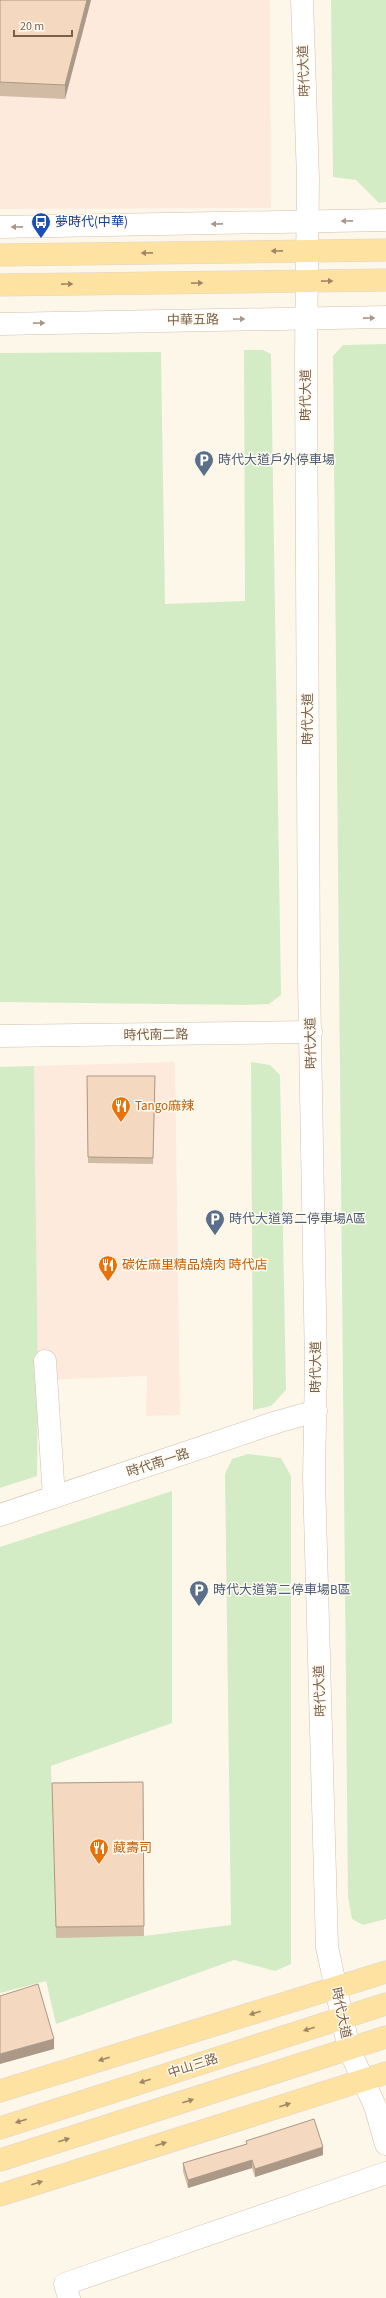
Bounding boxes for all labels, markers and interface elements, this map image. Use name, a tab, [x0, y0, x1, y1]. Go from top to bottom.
scale bar	[14, 12, 72, 38]
text: 20 m	[20, 18, 44, 35]
street label: 時代大道	[294, 45, 314, 97]
bus stop icon: 夢時代(中華)	[30, 211, 52, 239]
place label: 夢時代(中華)	[55, 213, 128, 231]
one-way arrow	[340, 218, 353, 224]
one-way arrow	[211, 220, 223, 227]
one-way arrow	[10, 224, 23, 230]
one-way arrow	[270, 248, 283, 254]
one-way arrow	[140, 250, 153, 256]
one-way arrow	[321, 278, 334, 284]
one-way arrow	[191, 279, 203, 286]
one-way arrow	[61, 281, 73, 288]
street label: 中華五路	[167, 311, 219, 329]
one-way arrow	[363, 314, 375, 321]
one-way arrow	[233, 316, 246, 322]
one-way arrow	[33, 320, 46, 326]
street label: 時代大道	[297, 369, 315, 421]
parking icon: 時代大道戶外停車場	[193, 449, 215, 477]
place label: 時代大道戶外停車場	[218, 451, 335, 469]
street label: 時代大道	[299, 693, 317, 745]
street label: 時代大道	[302, 1017, 320, 1069]
street label: 時代南二路	[123, 1025, 189, 1045]
restaurant icon: Tango麻辣	[110, 1095, 132, 1123]
place label: Tango麻辣	[135, 1097, 195, 1115]
parking icon: 時代大道第二停車場A區	[204, 1208, 226, 1236]
place label: 時代大道第二停車場A區	[229, 1210, 366, 1228]
restaurant icon: 碳佐麻里精品燒肉 時代店	[97, 1254, 119, 1282]
place label: 碳佐麻里精品燒肉 時代店	[122, 1256, 268, 1274]
street label: 時代大道	[307, 1341, 325, 1393]
street label: 時代南一路	[124, 1444, 192, 1482]
parking icon: 時代大道第二停車場B區	[188, 1579, 210, 1607]
place label: 時代大道第二停車場B區	[213, 1581, 351, 1599]
street label: 時代大道	[310, 1665, 330, 1717]
restaurant icon: 藏壽司	[88, 1837, 110, 1865]
place label: 藏壽司	[113, 1839, 152, 1857]
street label: 時代大道	[327, 1986, 355, 2040]
one-way arrow	[249, 2010, 261, 2016]
one-way arrow	[303, 2026, 315, 2032]
street label: 中山三路	[165, 2049, 221, 2083]
one-way arrow	[98, 2056, 110, 2062]
one-way arrow	[139, 2078, 151, 2084]
one-way arrow	[182, 2097, 194, 2103]
one-way arrow	[280, 2102, 292, 2108]
one-way arrow	[15, 2118, 27, 2124]
one-way arrow	[58, 2137, 70, 2143]
one-way arrow	[156, 2141, 168, 2147]
one-way arrow	[32, 2180, 44, 2186]

